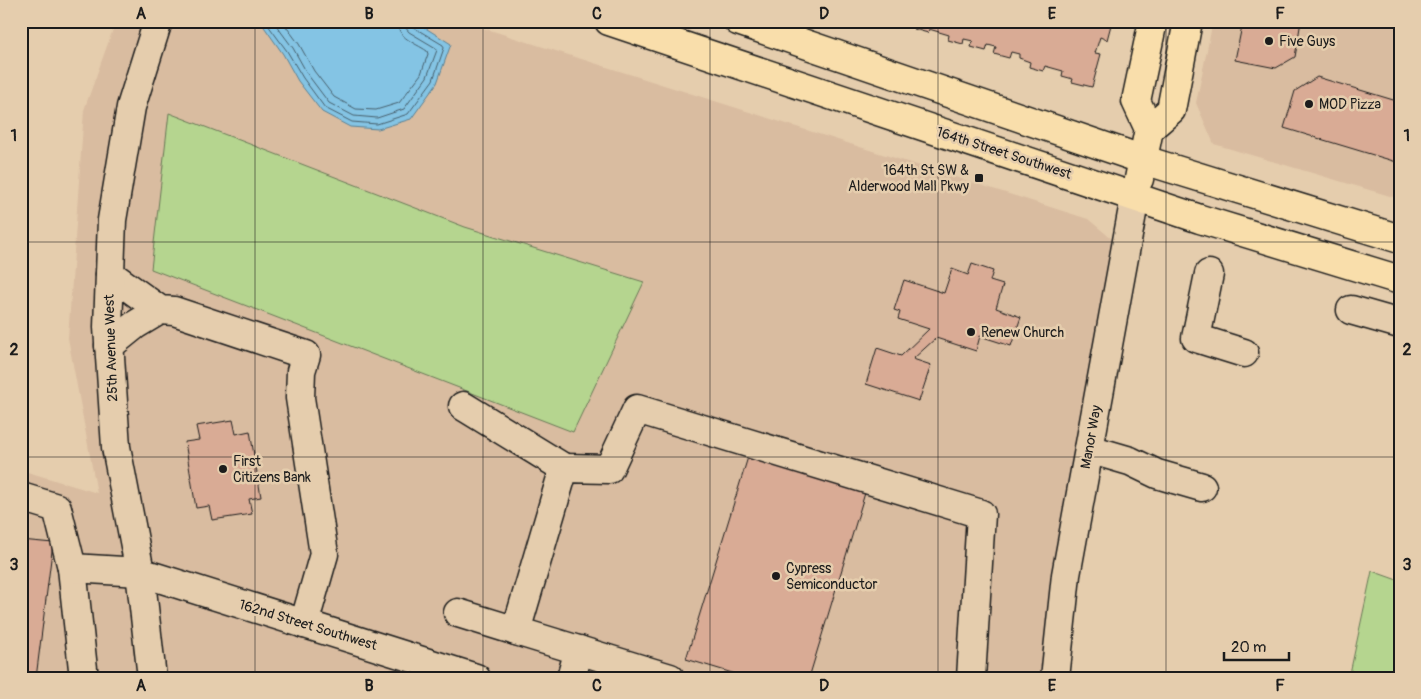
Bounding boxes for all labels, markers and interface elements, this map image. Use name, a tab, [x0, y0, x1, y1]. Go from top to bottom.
text: A	[136, 4, 147, 24]
text: B	[364, 4, 374, 24]
text: C	[592, 4, 602, 24]
text: D	[819, 4, 829, 24]
text: E	[1048, 4, 1057, 24]
text: F	[1275, 4, 1285, 24]
place label: Five Guys	[1279, 33, 1336, 50]
marker: Five Guys	[1263, 35, 1275, 47]
place label: MOD Pizza	[1319, 96, 1381, 113]
marker: MOD Pizza	[1303, 98, 1315, 110]
street label: 164th Street Southwest	[934, 123, 1074, 183]
text: 1	[11, 126, 17, 146]
text: 1	[1404, 126, 1410, 146]
place label: 164th St SW & Alderwood Mall Pkwy	[848, 162, 969, 195]
marker: 164th St SW & Alderwood Mall Pkwy	[973, 172, 985, 184]
street label: 25th Avenue West	[101, 294, 121, 402]
place label: Renew Church	[981, 324, 1064, 341]
marker: Renew Church	[965, 326, 977, 338]
text: 2	[10, 340, 19, 360]
text: 2	[1403, 340, 1412, 360]
street label: Manor Way	[1077, 404, 1105, 470]
place label: First Citizens Bank	[233, 453, 311, 486]
marker: First Citizens Bank	[217, 463, 229, 475]
text: 3	[10, 555, 19, 575]
text: 3	[1403, 555, 1412, 575]
place label: Cypress Semiconductor	[786, 560, 877, 593]
marker: Cypress Semiconductor	[770, 570, 782, 582]
street label: 162nd Street Southwest	[237, 596, 379, 654]
scale bar	[1224, 629, 1288, 661]
text: 20 m	[1231, 638, 1266, 657]
text: A	[136, 676, 147, 696]
text: B	[364, 676, 374, 696]
text: C	[592, 676, 602, 696]
text: D	[819, 676, 829, 696]
text: E	[1048, 676, 1057, 696]
text: F	[1275, 676, 1285, 696]

